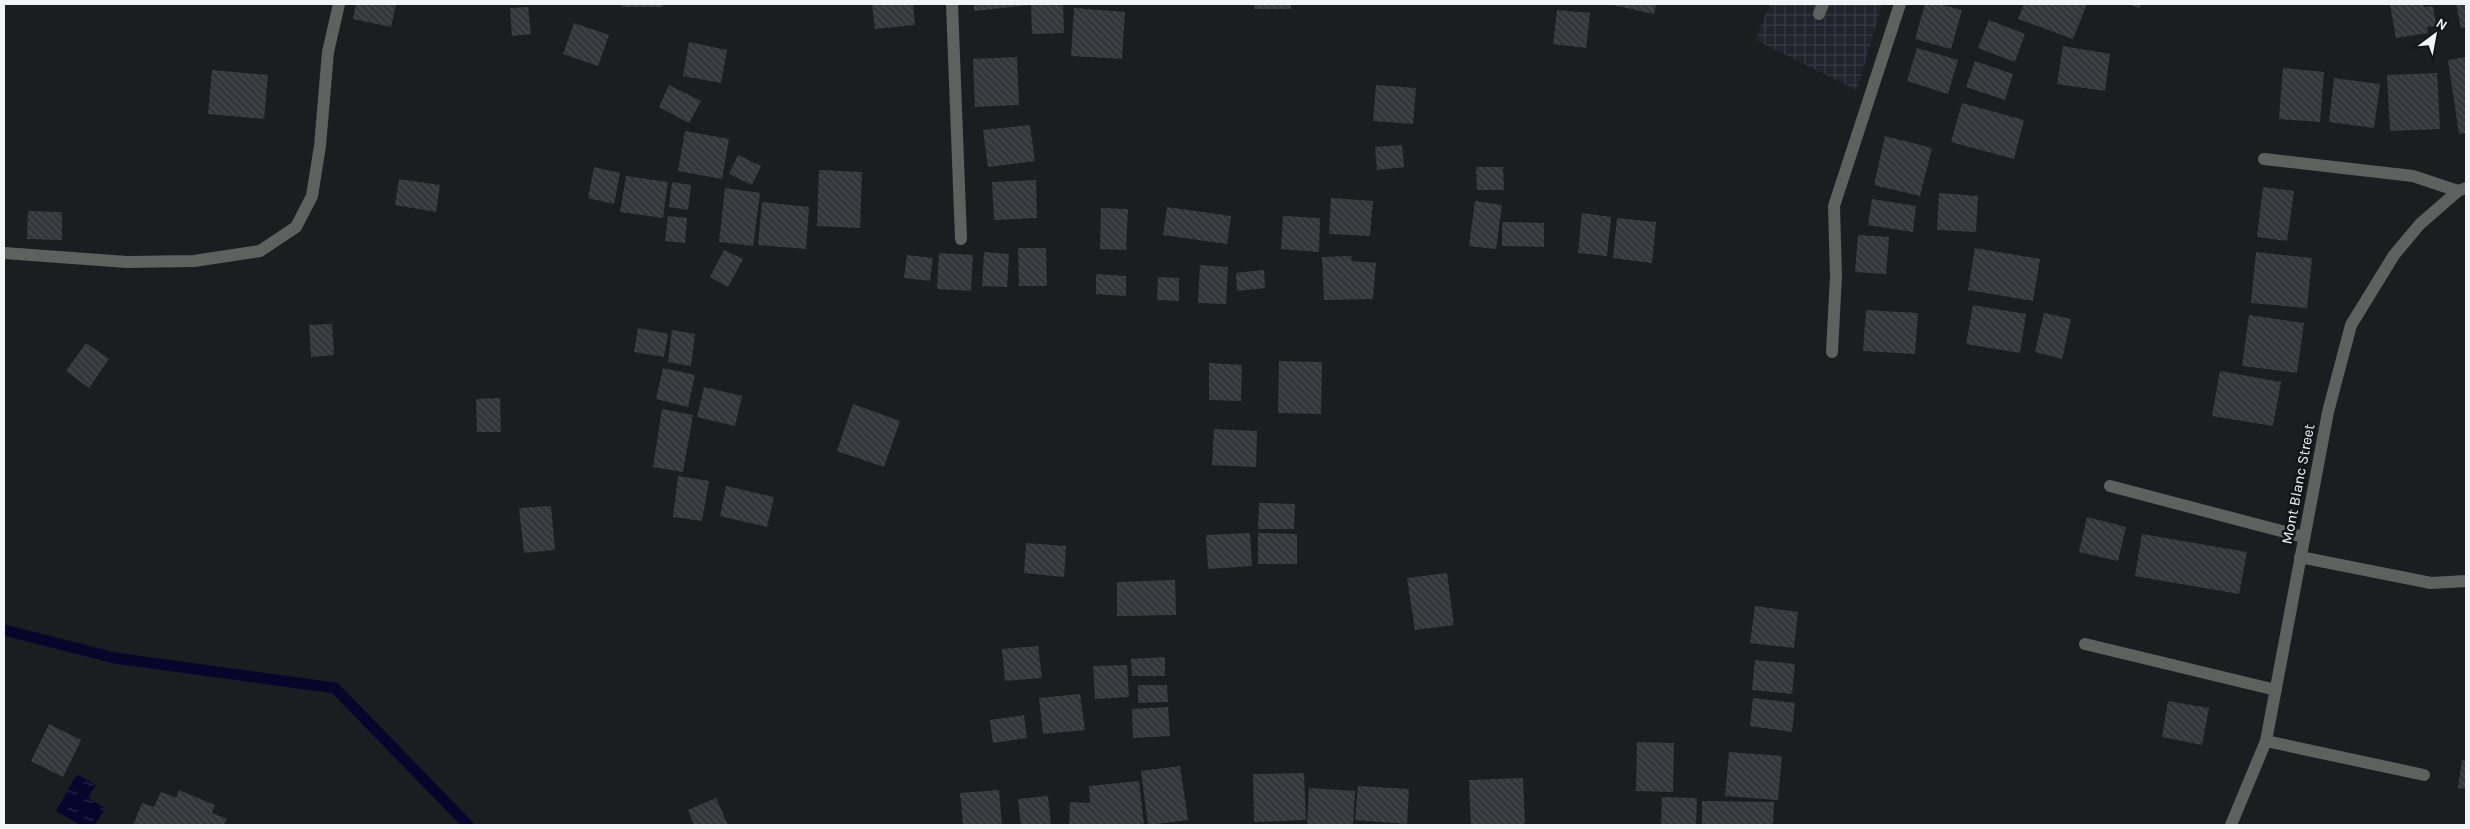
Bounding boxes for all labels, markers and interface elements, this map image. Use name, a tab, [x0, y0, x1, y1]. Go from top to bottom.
north arrow	[2410, 10, 2460, 60]
text: N	[2433, 15, 2450, 34]
street label: Mont Blanc Street	[2277, 422, 2319, 546]

